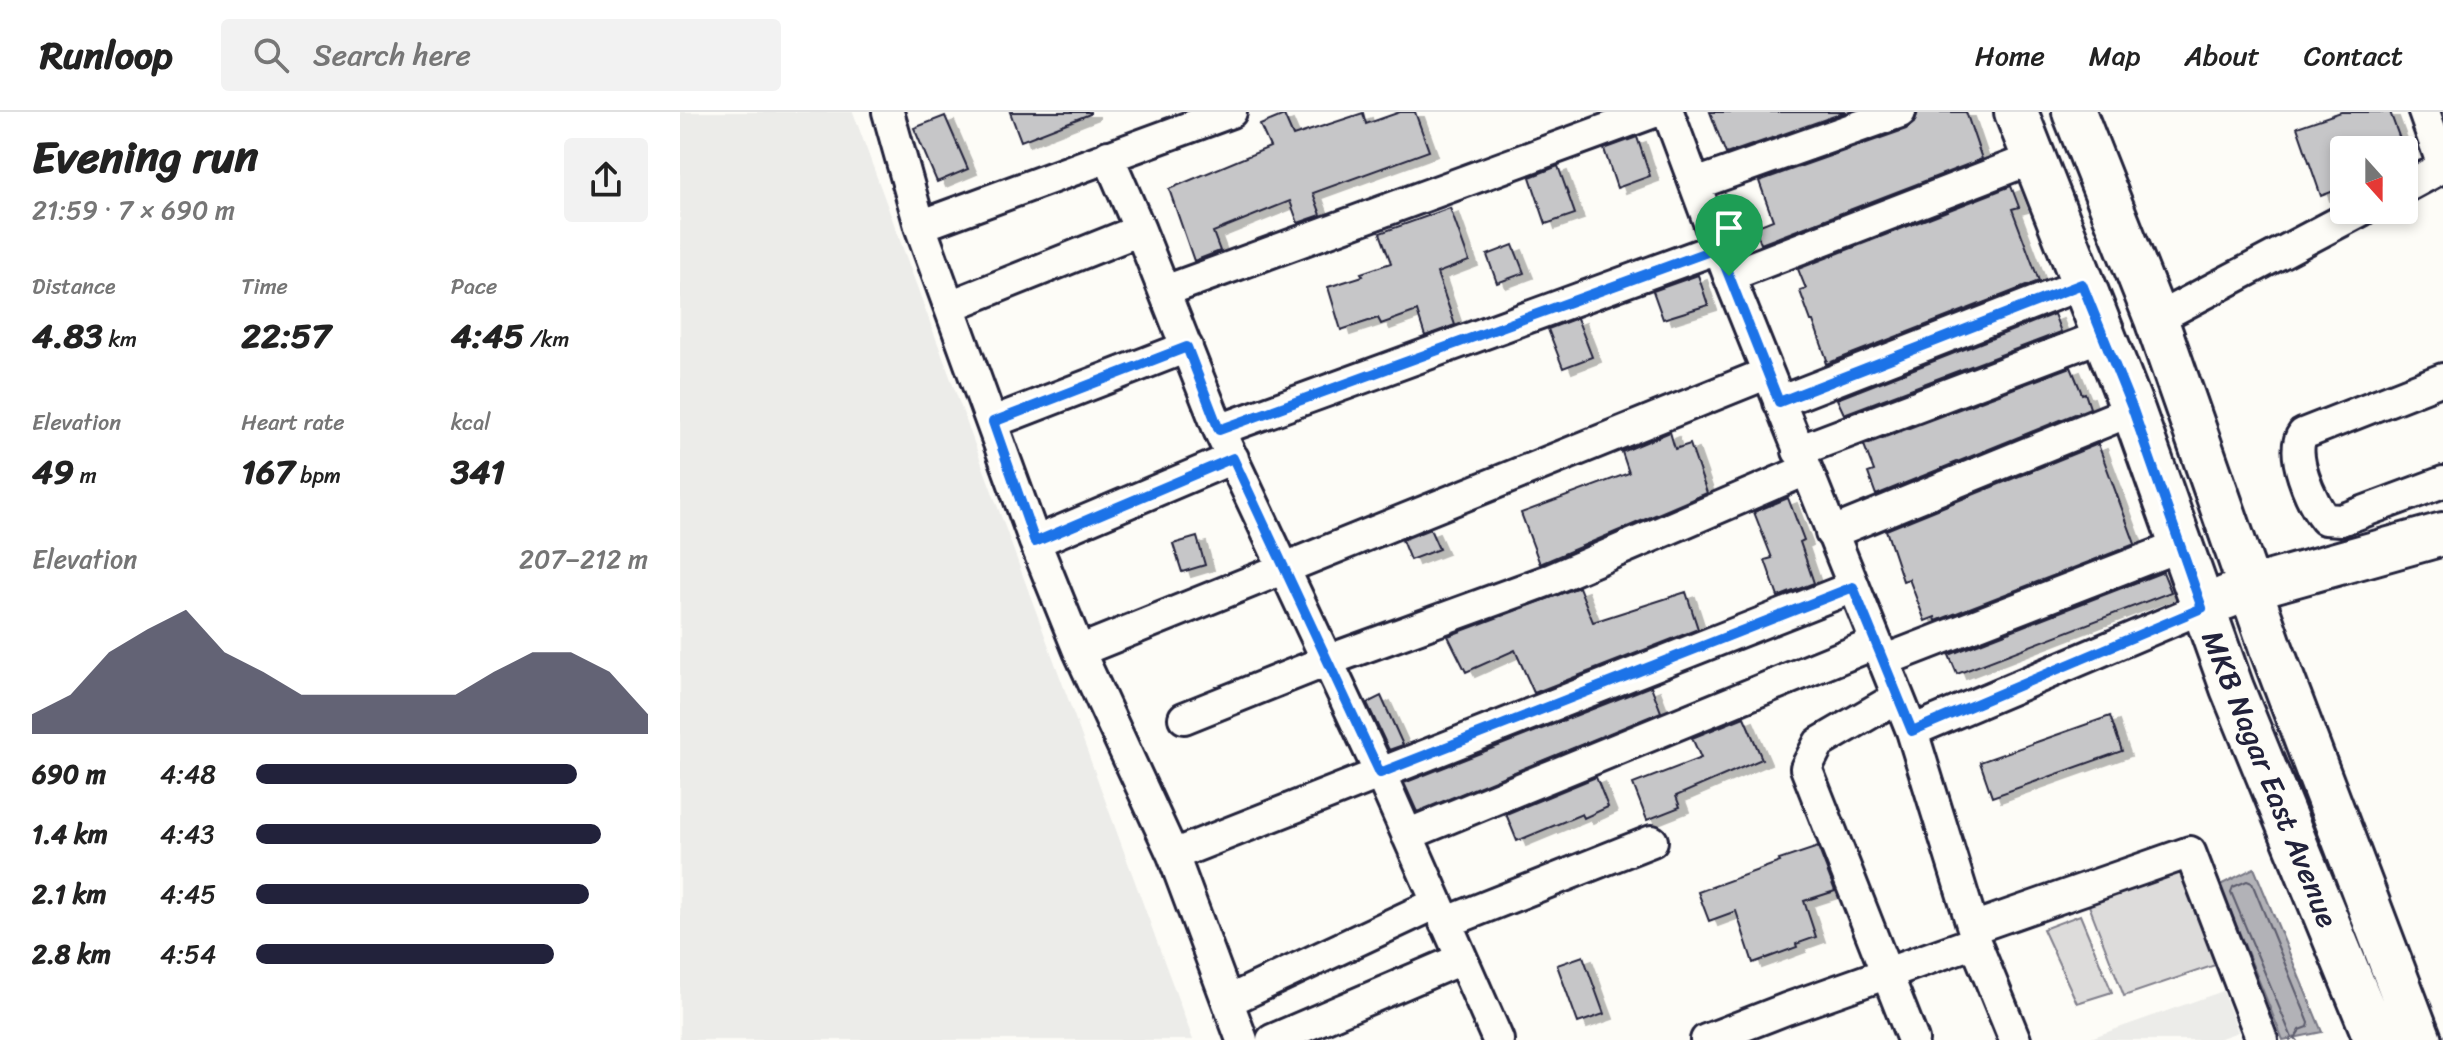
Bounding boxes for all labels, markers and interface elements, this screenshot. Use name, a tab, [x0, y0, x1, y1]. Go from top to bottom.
search box	[221, 19, 781, 91]
text: Runloop	[40, 22, 173, 89]
text: Search here	[313, 28, 471, 82]
text: Home	[1975, 31, 2045, 80]
text: Map	[2089, 31, 2140, 80]
text: About	[2184, 31, 2260, 80]
text: Contact	[2304, 31, 2403, 80]
icon: search	[249, 33, 293, 77]
text: Evening run	[32, 118, 258, 196]
north arrow	[2330, 136, 2418, 224]
map controls	[2330, 136, 2418, 224]
button: share	[564, 138, 648, 222]
text: 21:59 · 7 × 690 m	[32, 187, 235, 233]
pin	[1695, 194, 1763, 276]
icon: arrive	[1707, 206, 1751, 250]
text: Distance	[32, 267, 116, 306]
text: Time	[241, 267, 288, 306]
text: Pace	[451, 267, 497, 306]
text: 4.83	[32, 306, 103, 366]
text: 22:57	[241, 306, 331, 366]
text: 4:45	[451, 306, 524, 366]
text: km	[103, 320, 137, 359]
text: /km	[524, 320, 569, 359]
text: Elevation	[32, 403, 121, 442]
text: Heart rate	[241, 403, 345, 442]
text: kcal	[451, 403, 491, 442]
text: 49	[32, 442, 74, 502]
text: 167	[241, 442, 295, 502]
text: 341	[451, 442, 505, 502]
text: m	[74, 456, 97, 495]
text: bpm	[295, 456, 341, 495]
text: Elevation	[32, 536, 137, 582]
text: 207–212 m	[519, 536, 648, 582]
street label: MKB Nagar East Avenue	[2186, 622, 2354, 936]
text: 690 m	[32, 751, 106, 797]
text: 4:48	[160, 751, 216, 797]
text: 1.4 km	[32, 811, 108, 857]
text: 4:43	[160, 811, 215, 857]
text: 2.1 km	[32, 871, 107, 917]
text: 4:45	[160, 871, 216, 917]
text: 2.8 km	[32, 931, 111, 977]
text: 4:54	[160, 931, 216, 977]

